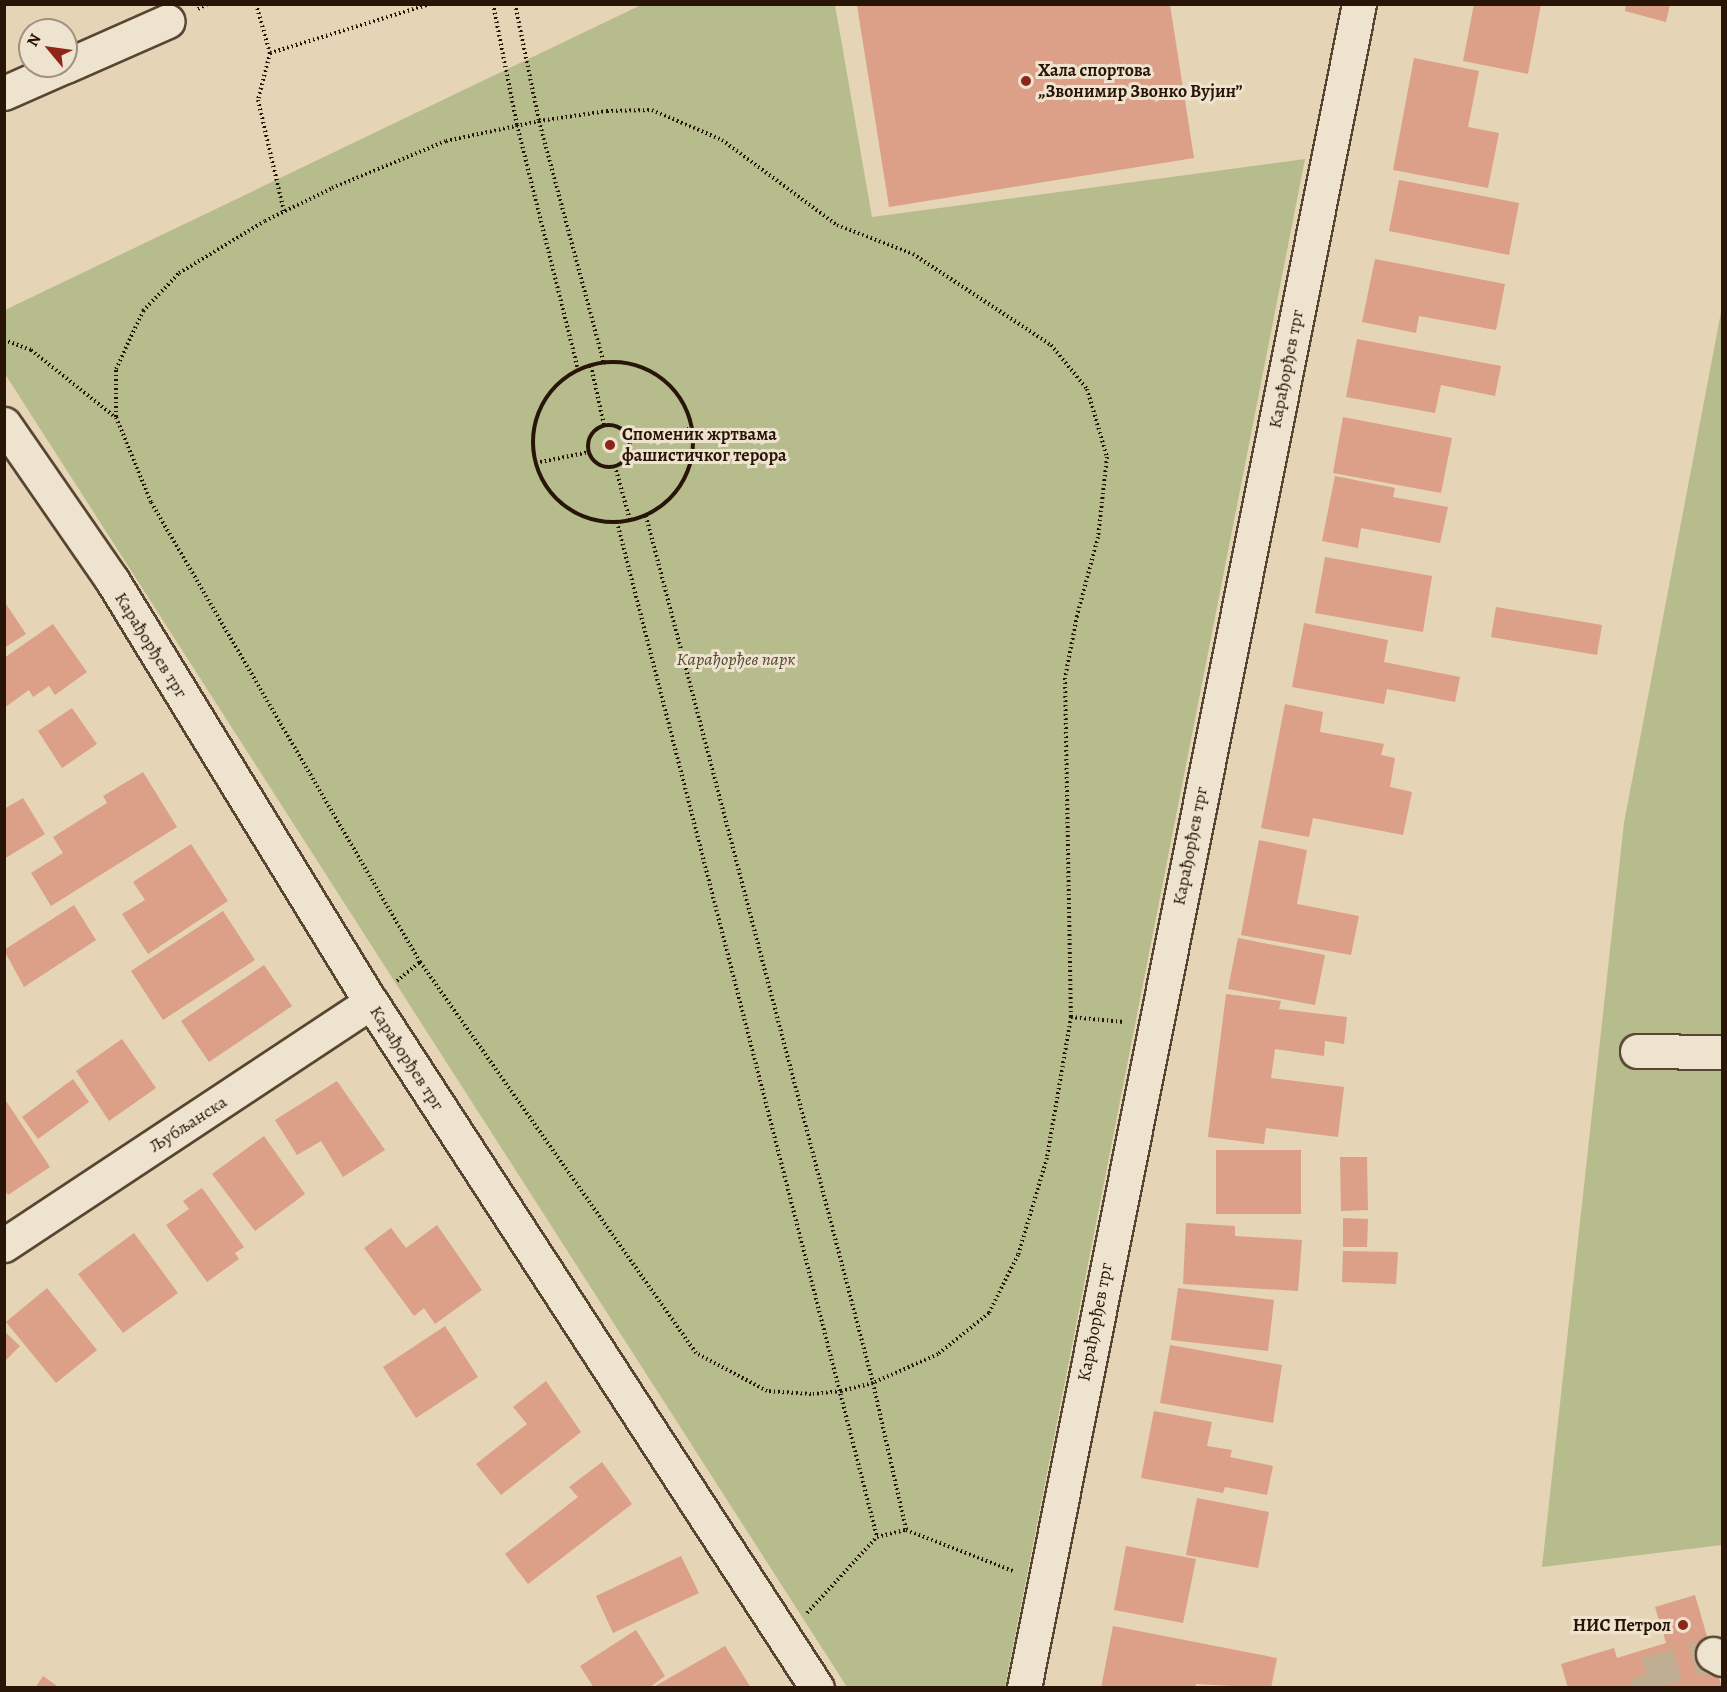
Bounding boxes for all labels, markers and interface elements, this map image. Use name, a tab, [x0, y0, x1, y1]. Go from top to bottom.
north arrow	[18, 18, 78, 78]
text: N	[22, 30, 46, 51]
place label: Хала спортова „Звонимир Звонко Вујин”	[1038, 60, 1243, 103]
marker: Хала спортова „Звонимир Звонко Вујин”	[1019, 74, 1033, 88]
street label: Карађорђев трг	[1264, 308, 1308, 430]
place label: Споменик жртвама фашистичког терора	[622, 424, 787, 466]
marker: Споменик жртвама фашистичког терора	[603, 438, 617, 452]
street label: Карађорђев трг	[110, 588, 192, 702]
park label: Карађорђев парк	[677, 648, 795, 670]
street label: Карађорђев трг	[1168, 785, 1212, 907]
street label: Карађорђев трг	[365, 1002, 449, 1114]
street label: Љубљанска	[145, 1091, 231, 1157]
street label: Карађорђев трг	[1073, 1261, 1117, 1383]
place label: НИС Петрол	[1573, 1614, 1671, 1636]
marker: НИС Петрол	[1676, 1618, 1690, 1632]

